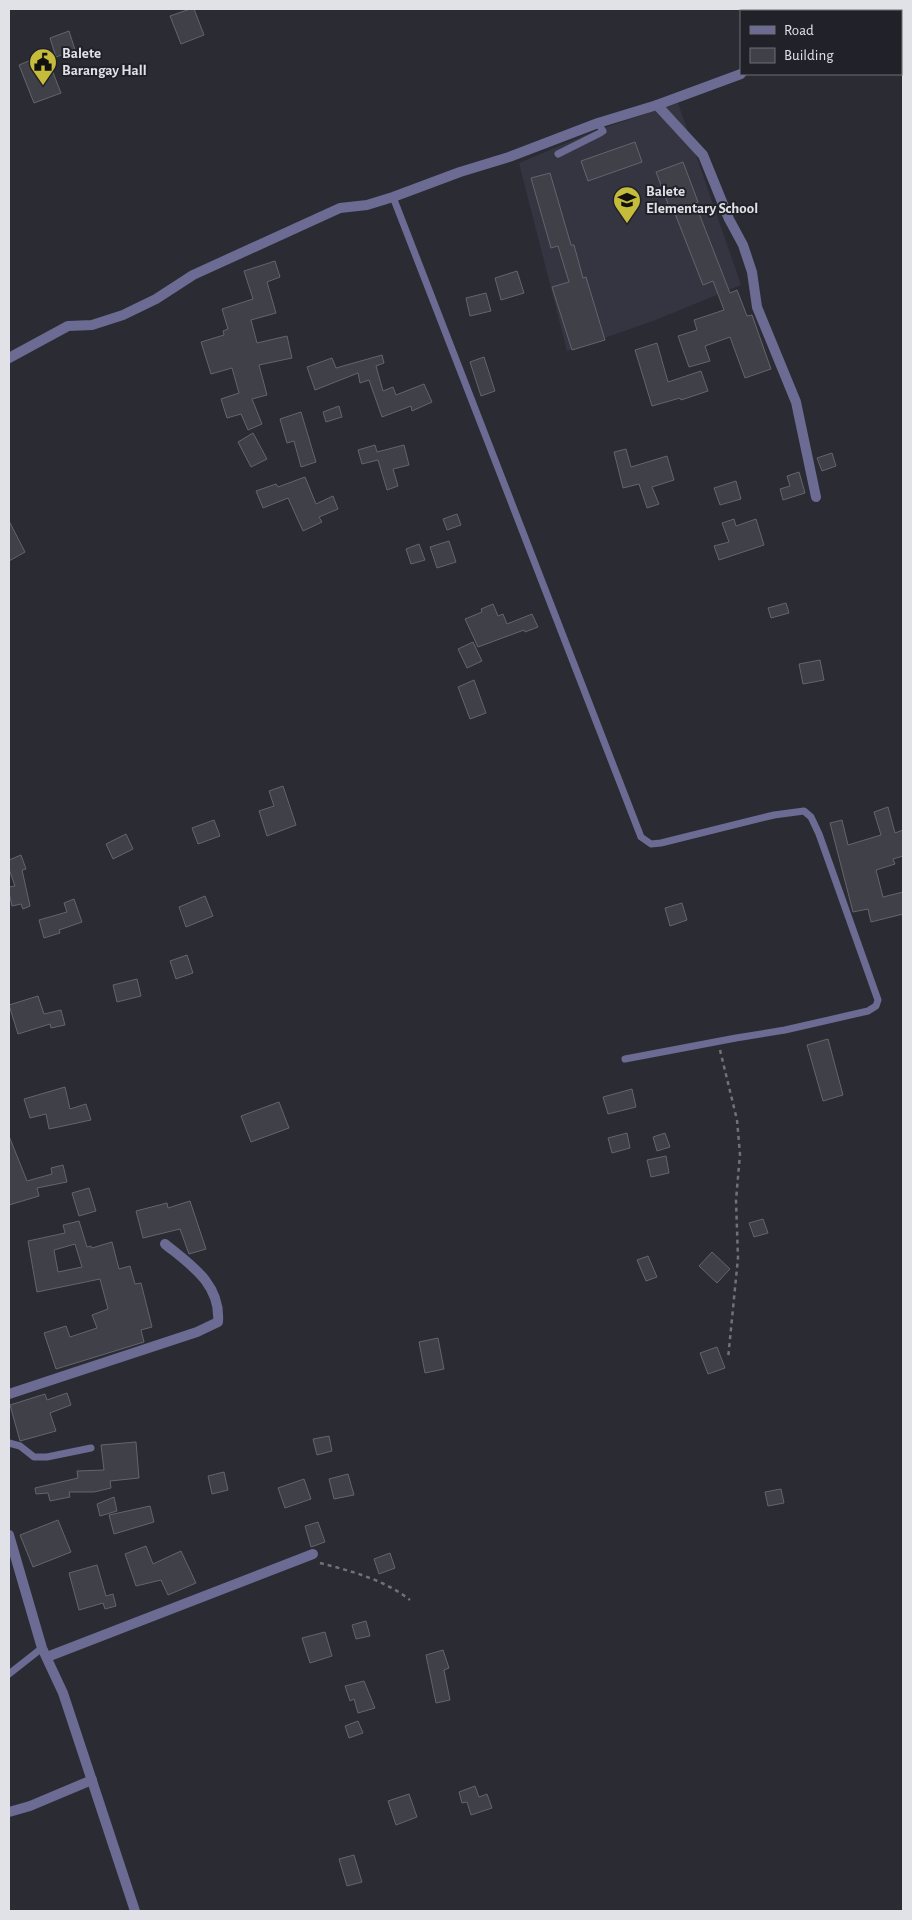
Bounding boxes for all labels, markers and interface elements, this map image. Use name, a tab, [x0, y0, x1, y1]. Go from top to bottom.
legend	[740, 10, 902, 75]
text: Road	[784, 23, 814, 38]
place label: Balete Barangay Hall	[62, 46, 147, 78]
public building icon: Balete Barangay Hall	[28, 47, 58, 86]
text: Building	[784, 48, 834, 63]
place label: Balete Elementary School	[646, 184, 758, 216]
school or university icon: Balete Elementary School	[612, 185, 642, 224]

